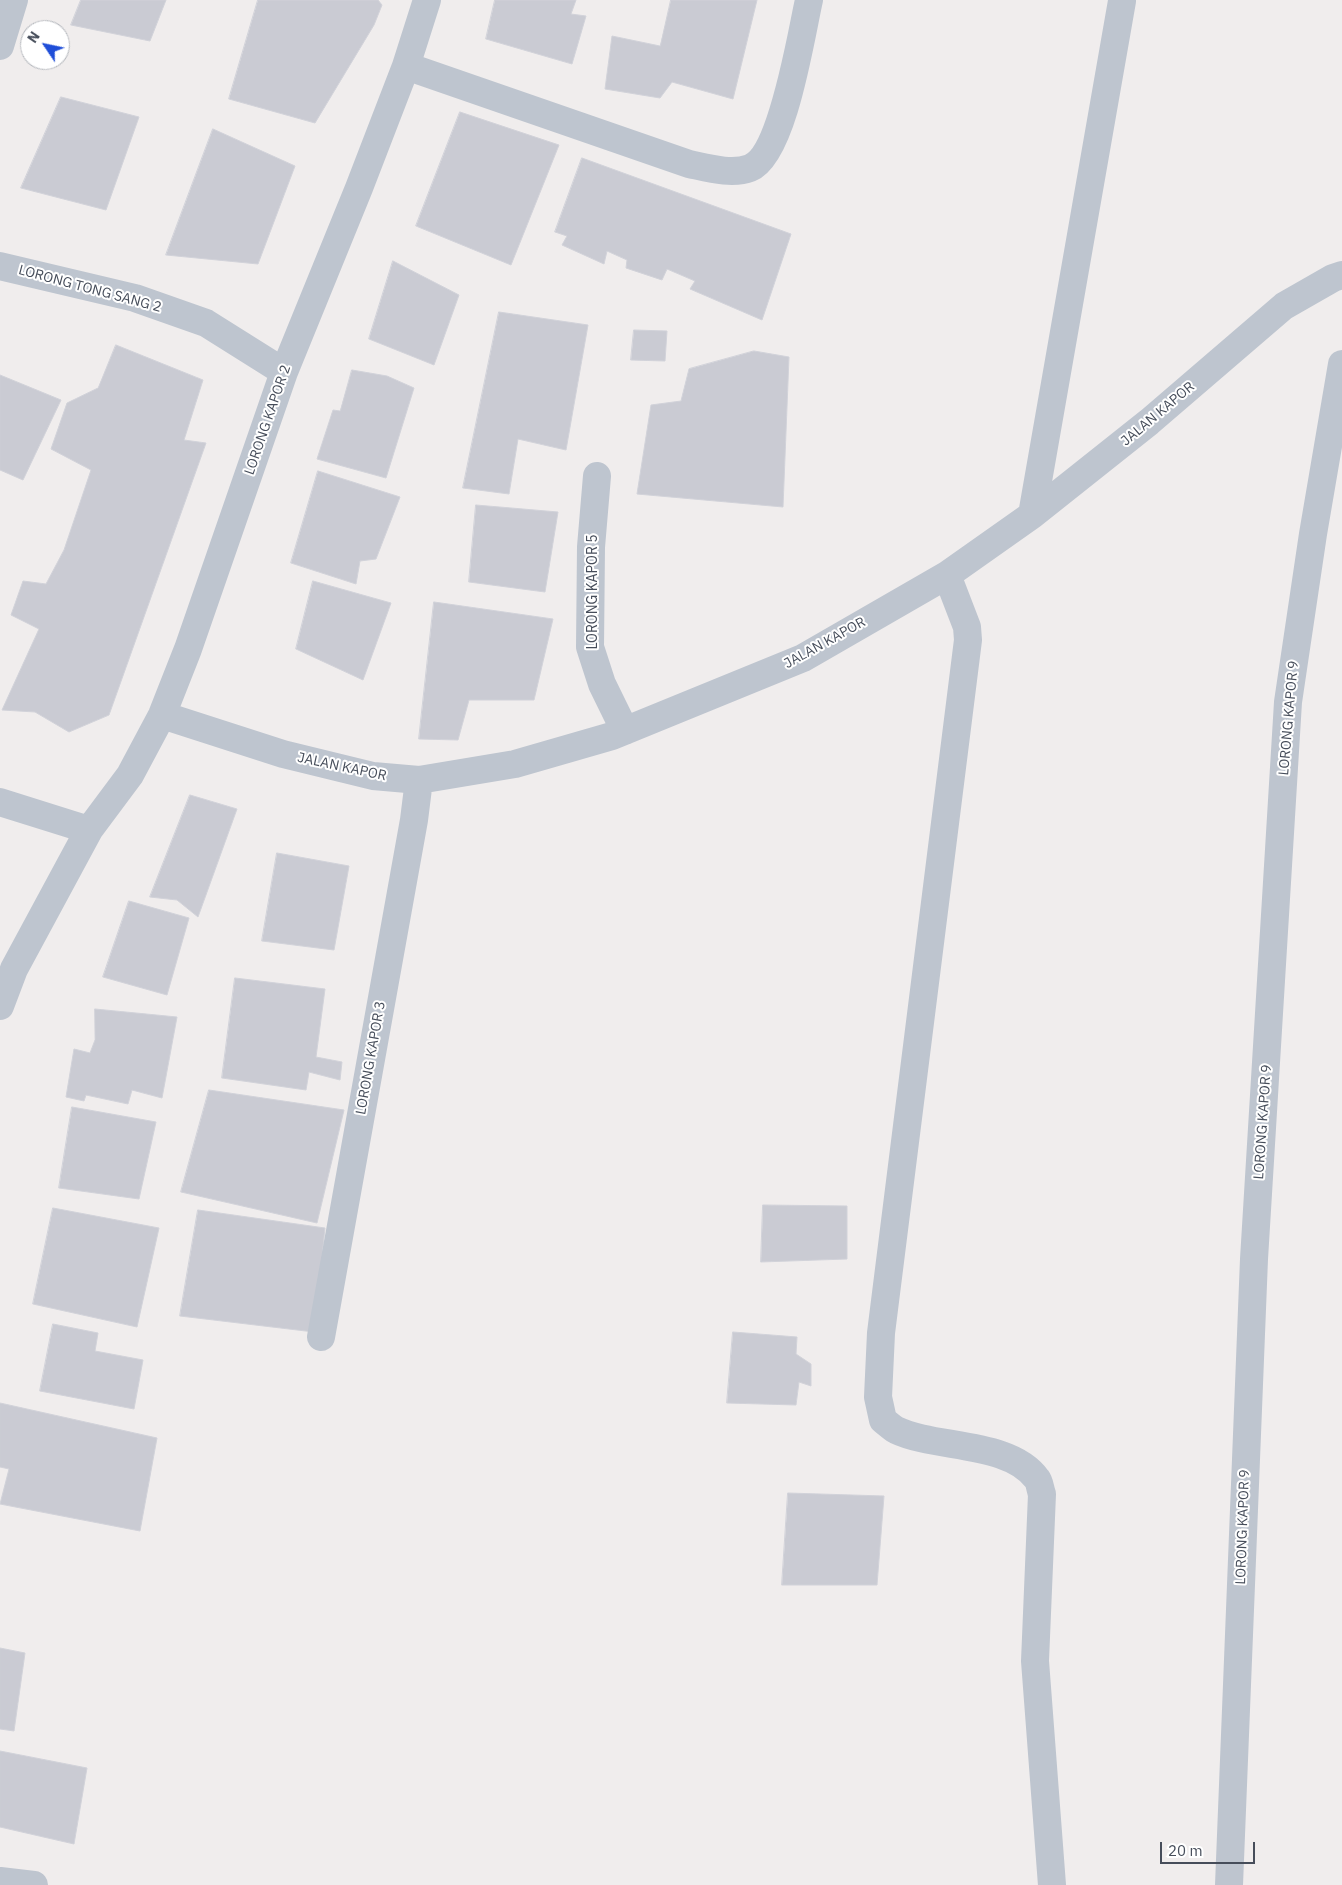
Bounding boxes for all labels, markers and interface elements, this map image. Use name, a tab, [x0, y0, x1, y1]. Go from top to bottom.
north arrow	[20, 20, 70, 70]
text: N	[23, 28, 44, 46]
street label: LORONG TONG SANG 2	[17, 262, 163, 316]
street label: LORONG KAPOR 2	[241, 363, 295, 477]
street label: JALAN KAPOR	[1118, 378, 1198, 450]
street label: LORONG KAPOR 5	[585, 534, 601, 650]
street label: JALAN KAPOR	[781, 614, 869, 672]
street label: LORONG KAPOR 9	[1276, 660, 1302, 776]
street label: JALAN KAPOR	[296, 749, 388, 785]
street label: LORONG KAPOR 3	[353, 1000, 389, 1116]
street label: LORONG KAPOR 9	[1251, 1064, 1275, 1180]
street label: LORONG KAPOR 9	[1233, 1469, 1253, 1585]
scale bar	[1162, 1832, 1257, 1864]
text: 20 m	[1168, 1841, 1203, 1860]

